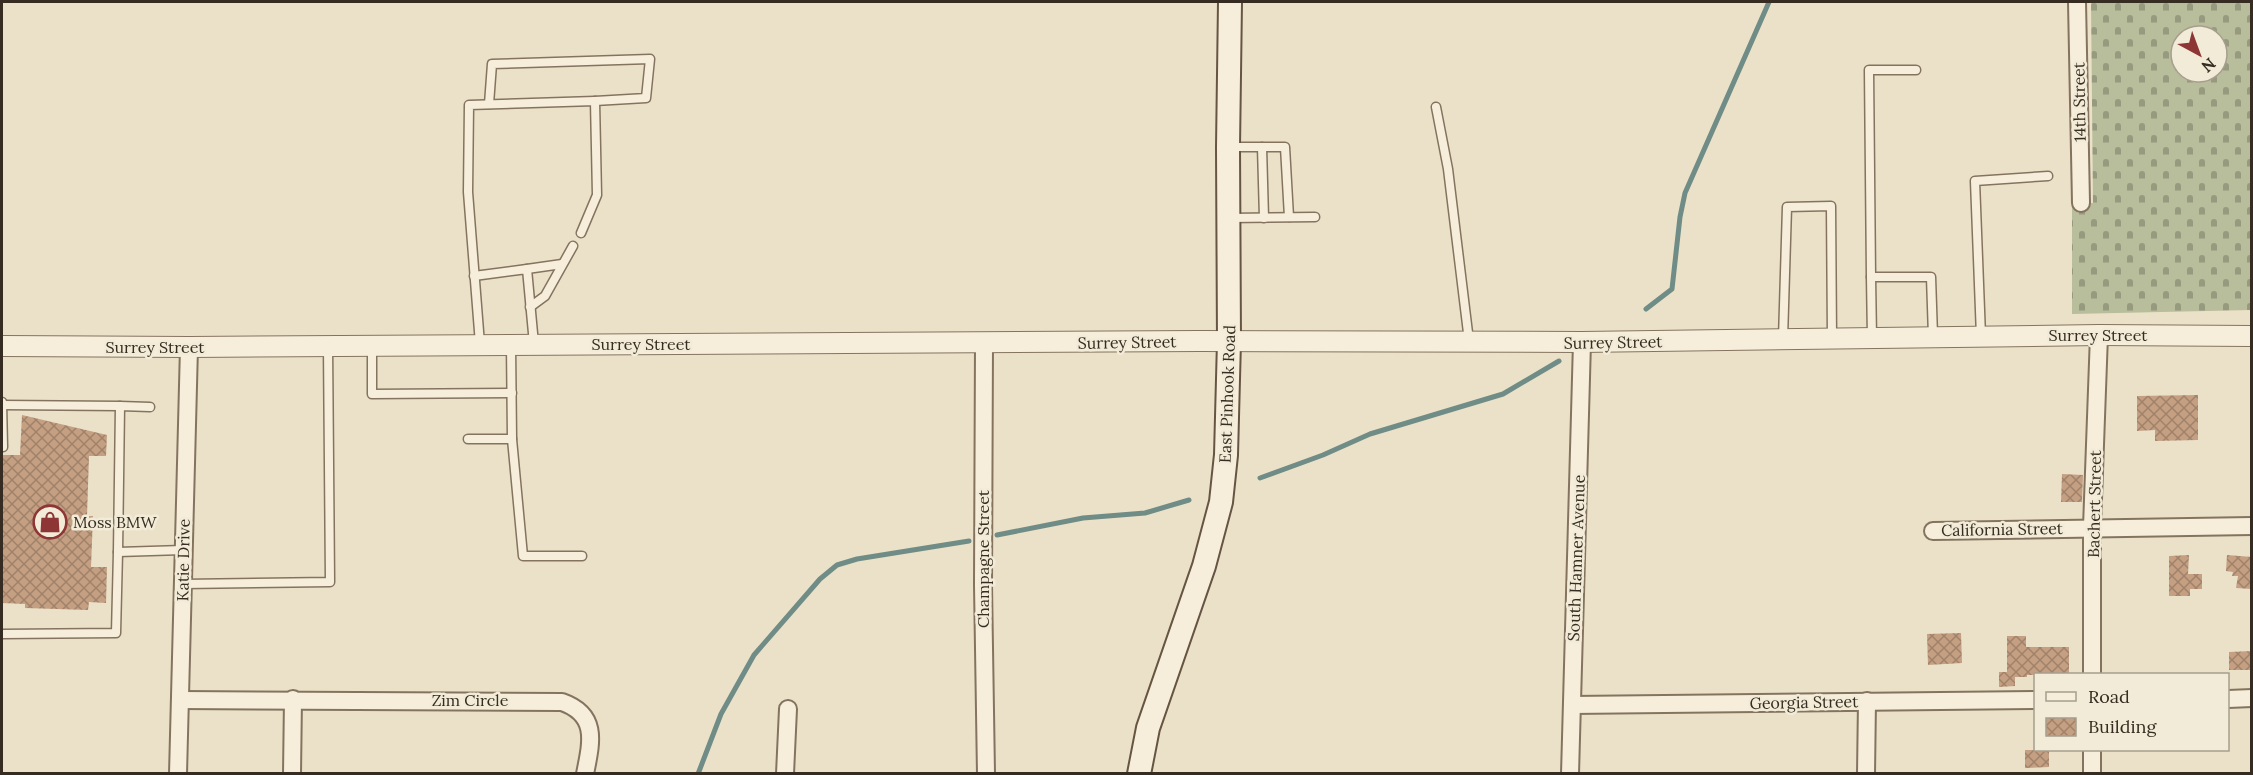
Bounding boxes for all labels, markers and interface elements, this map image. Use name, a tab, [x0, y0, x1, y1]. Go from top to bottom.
north arrow	[2169, 24, 2229, 84]
text: N	[2198, 54, 2220, 77]
street label: 14th Street	[2068, 61, 2090, 142]
street label: East Pinhook Road	[1215, 324, 1239, 463]
street label: Surrey Street	[2049, 325, 2148, 345]
street label: Surrey Street	[1077, 331, 1177, 353]
street label: Surrey Street	[1563, 331, 1663, 353]
street label: Surrey Street	[592, 334, 691, 354]
street label: Surrey Street	[106, 337, 205, 357]
street label: Bachert Street	[2083, 449, 2105, 558]
street label: South Hamner Avenue	[1563, 474, 1589, 642]
street label: Champagne Street	[973, 489, 993, 628]
shop icon: Moss BMW	[32, 504, 68, 540]
place label: Moss BMW	[73, 512, 157, 532]
street label: Katie Drive	[172, 518, 194, 601]
street label: California Street	[1941, 518, 2064, 540]
legend	[2034, 673, 2229, 751]
text: Road	[2088, 685, 2130, 708]
street label: Zim Circle	[432, 690, 509, 710]
street label: Georgia Street	[1750, 691, 1859, 713]
text: Building	[2088, 715, 2158, 738]

